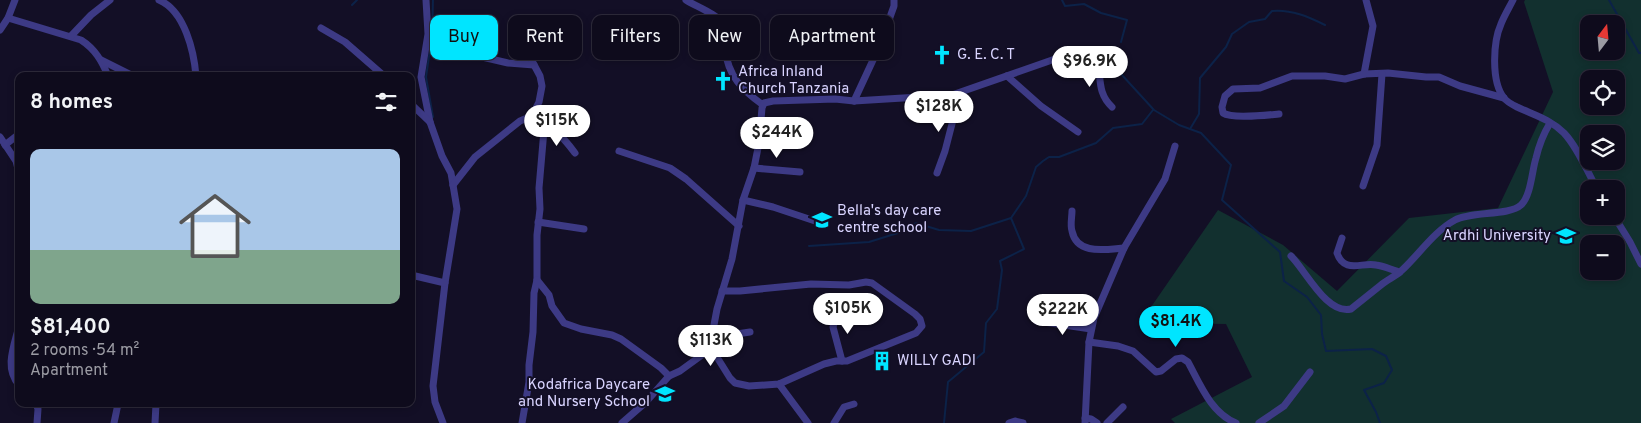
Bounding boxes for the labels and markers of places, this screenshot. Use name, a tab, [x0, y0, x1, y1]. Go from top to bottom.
church icon: G. E. C. T	[931, 44, 953, 66]
place label: G. E. C. T	[957, 46, 1015, 65]
pin: $96.9K	[1049, 46, 1131, 88]
place label: Africa Inland Church Tanzania	[738, 63, 849, 99]
church icon: Africa Inland Church Tanzania	[712, 70, 734, 92]
pin: $128K	[904, 90, 974, 133]
pin: $115K	[522, 104, 592, 147]
pin: $244K	[742, 116, 812, 159]
place label: Bella's day care centre school	[837, 202, 941, 238]
school or university icon: Bella's day care centre school	[811, 209, 833, 231]
school or university icon: Ardhi University	[1555, 225, 1577, 247]
place label: Ardhi University	[1443, 227, 1551, 246]
pin: $105K	[813, 292, 883, 335]
pin: $222K	[1028, 294, 1098, 336]
pin: $81.4K	[1135, 306, 1217, 348]
pin: $113K	[676, 324, 746, 367]
building icon: WILLY GADI	[871, 350, 893, 372]
place label: WILLY GADI	[897, 352, 976, 371]
place label: Kodafrica Daycare and Nursery School	[518, 376, 650, 412]
school or university icon: Kodafrica Daycare and Nursery School	[654, 383, 676, 405]

